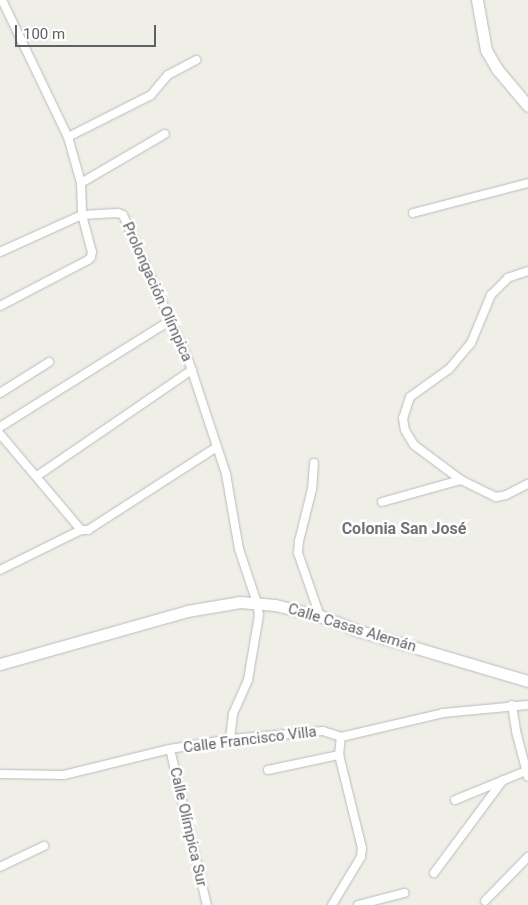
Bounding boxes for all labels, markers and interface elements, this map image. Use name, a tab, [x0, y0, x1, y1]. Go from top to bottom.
scale bar	[18, 15, 159, 47]
text: 100 m	[23, 25, 65, 43]
street label: Prolongación Olímpica	[118, 219, 196, 365]
district label: Colonia San José	[342, 519, 466, 539]
street label: Calle Casas Alemán	[286, 600, 418, 656]
street label: Calle Francisco Villa	[182, 723, 318, 757]
street label: Calle Olímpica Sur	[166, 766, 210, 888]

